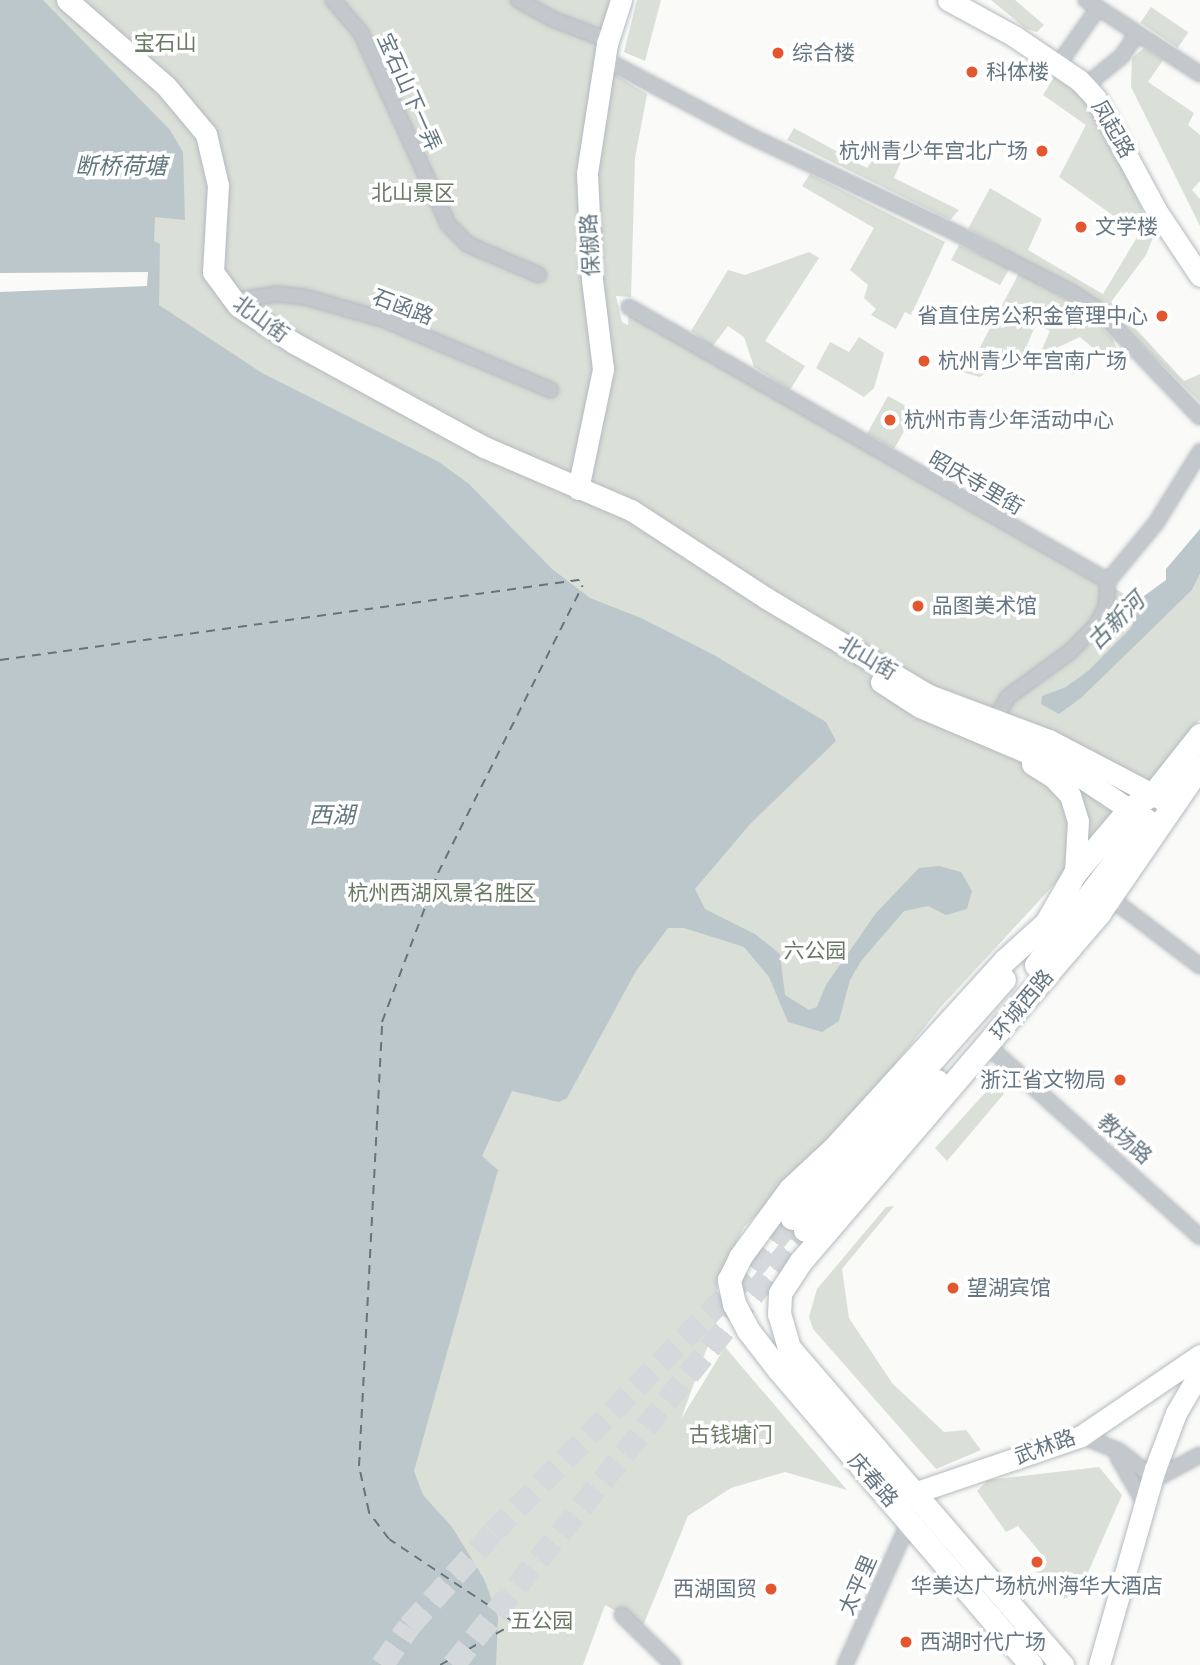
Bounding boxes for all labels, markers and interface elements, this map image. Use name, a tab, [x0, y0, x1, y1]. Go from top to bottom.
street label: 宝石山下一弄	[372, 29, 446, 155]
park label: 宝石山	[134, 30, 196, 56]
place label: 综合楼	[792, 40, 855, 66]
marker: 综合楼	[770, 45, 786, 61]
place label: 科体楼	[986, 59, 1049, 85]
marker: 科体楼	[964, 64, 980, 80]
street label: 凤起路	[1086, 95, 1140, 163]
place label: 杭州青少年宫北广场	[839, 138, 1028, 164]
marker: 杭州青少年宫北广场	[1034, 143, 1050, 159]
water label: 断桥荷塘	[75, 152, 167, 180]
park label: 北山景区	[371, 180, 455, 206]
street label: 保俶路	[576, 213, 604, 277]
place label: 文学楼	[1095, 214, 1158, 240]
marker: 文学楼	[1073, 219, 1089, 235]
street label: 石函路	[369, 284, 437, 330]
street label: 北山街	[228, 290, 294, 348]
place label: 省直住房公积金管理中心	[917, 303, 1148, 329]
marker: 省直住房公积金管理中心	[1154, 308, 1170, 324]
place label: 杭州青少年宫南广场	[938, 348, 1127, 374]
marker: 杭州青少年宫南广场	[916, 353, 932, 369]
place label: 杭州市青少年活动中心	[904, 407, 1114, 433]
marker: 杭州市青少年活动中心	[882, 412, 898, 428]
street label: 昭庆寺里街	[924, 446, 1028, 520]
water label: 古新河	[1082, 587, 1150, 655]
place label: 品图美术馆	[932, 593, 1037, 619]
marker: 品图美术馆	[910, 598, 926, 614]
street label: 北山街	[835, 631, 901, 685]
water label: 西湖	[309, 801, 355, 829]
park label: 杭州西湖风景名胜区	[348, 880, 536, 906]
park label: 六公园	[784, 938, 846, 964]
street label: 环城西路	[985, 965, 1059, 1045]
place label: 浙江省文物局	[980, 1067, 1106, 1093]
marker: 浙江省文物局	[1112, 1072, 1128, 1088]
street label: 教场路	[1093, 1109, 1157, 1169]
place label: 望湖宾馆	[967, 1275, 1051, 1301]
marker: 望湖宾馆	[945, 1280, 961, 1296]
park label: 古钱塘门	[689, 1422, 773, 1448]
street label: 武林路	[1011, 1424, 1079, 1470]
street label: 庆春路	[843, 1448, 903, 1512]
street label: 太平里	[834, 1551, 882, 1619]
marker: 华美达广场杭州海华大酒店	[1029, 1554, 1045, 1570]
place label: 华美达广场杭州海华大酒店	[911, 1573, 1163, 1599]
place label: 西湖国贸	[673, 1576, 757, 1602]
marker: 西湖国贸	[763, 1581, 779, 1597]
park label: 五公园	[511, 1608, 573, 1634]
place label: 西湖时代广场	[920, 1629, 1046, 1655]
marker: 西湖时代广场	[898, 1634, 914, 1650]

